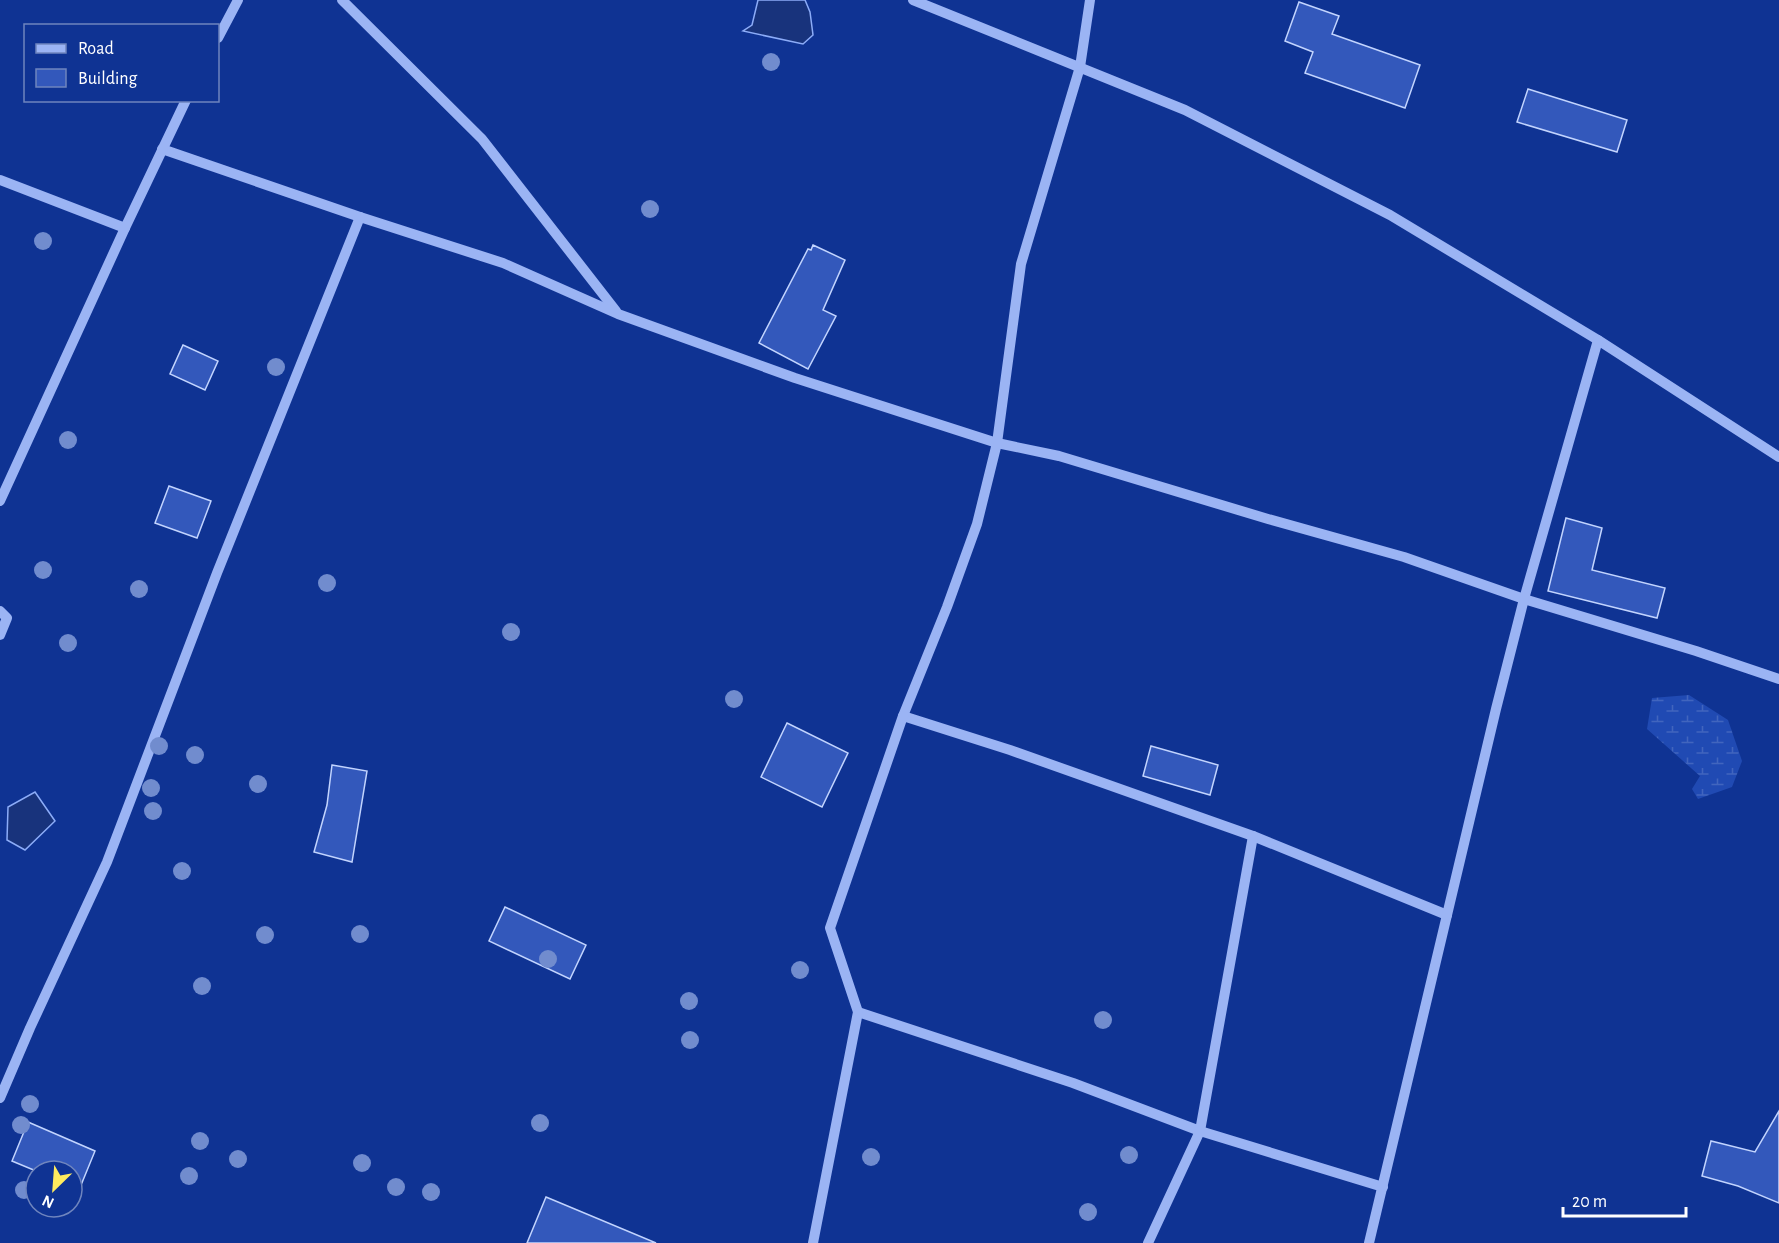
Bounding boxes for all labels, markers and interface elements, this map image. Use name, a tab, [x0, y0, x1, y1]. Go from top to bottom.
legend	[24, 24, 219, 102]
text: Road	[78, 40, 114, 58]
text: Building	[78, 70, 138, 88]
north arrow	[24, 1159, 84, 1219]
scale bar	[1563, 1180, 1686, 1218]
text: N	[40, 1192, 57, 1211]
text: 20 m	[1572, 1193, 1607, 1211]

